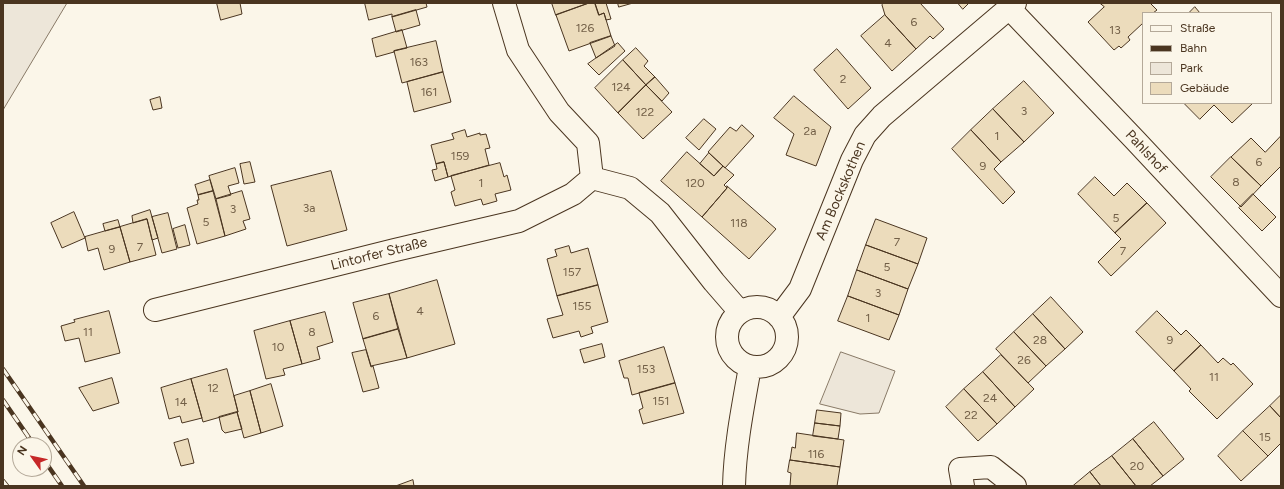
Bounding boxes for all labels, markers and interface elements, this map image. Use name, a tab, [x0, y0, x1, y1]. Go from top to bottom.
legend	[1142, 12, 1272, 104]
house number: 6	[911, 15, 917, 29]
house number: 126	[576, 21, 594, 35]
text: Straße	[1180, 21, 1215, 35]
house number: 13	[1109, 23, 1121, 37]
house number: 4	[884, 36, 892, 50]
text: Bahn	[1180, 41, 1207, 55]
house number: 163	[410, 55, 428, 69]
text: Park	[1180, 61, 1203, 75]
house number: 2	[840, 72, 846, 86]
house number: 124	[611, 80, 631, 94]
text: Gebäude	[1180, 81, 1229, 95]
house number: 161	[421, 85, 437, 99]
house number: 3	[1021, 104, 1027, 118]
house number: 122	[636, 105, 654, 119]
house number: 2a	[804, 124, 816, 138]
street label: Pahlshof	[1122, 127, 1170, 177]
house number: 1	[995, 129, 999, 143]
street label: Am Bockskothen	[813, 139, 869, 243]
house number: 159	[451, 149, 469, 163]
house number: 6	[1256, 155, 1262, 169]
house number: 9	[980, 159, 986, 173]
house number: 8	[1232, 175, 1240, 189]
house number: 1	[479, 176, 483, 190]
house number: 120	[685, 176, 705, 190]
house number: 3a	[303, 201, 315, 215]
house number: 3	[230, 202, 236, 216]
house number: 5	[1113, 211, 1119, 225]
house number: 5	[203, 215, 209, 229]
house number: 118	[730, 216, 748, 230]
street label: Lintorfer Straße	[329, 234, 429, 274]
house number: 7	[894, 235, 900, 249]
house number: 7	[137, 240, 143, 254]
house number: 9	[109, 242, 115, 256]
house number: 7	[1120, 244, 1126, 258]
house number: 5	[884, 260, 890, 274]
house number: 157	[563, 265, 581, 279]
house number: 3	[875, 286, 881, 300]
house number: 155	[573, 299, 591, 313]
house number: 4	[416, 304, 424, 318]
house number: 6	[373, 309, 379, 323]
house number: 1	[866, 311, 870, 325]
house number: 11	[83, 325, 93, 339]
house number: 8	[308, 325, 316, 339]
house number: 28	[1033, 333, 1047, 347]
house number: 9	[1167, 333, 1173, 347]
house number: 10	[272, 340, 284, 354]
house number: 26	[1017, 353, 1031, 367]
house number: 153	[637, 362, 655, 376]
house number: 11	[1209, 370, 1219, 384]
house number: 12	[207, 381, 219, 395]
house number: 24	[983, 391, 997, 405]
house number: 151	[653, 394, 669, 408]
house number: 14	[175, 395, 187, 409]
house number: 22	[964, 408, 978, 422]
house number: 15	[1259, 430, 1271, 444]
north arrow	[12, 437, 52, 477]
text: N	[15, 444, 30, 458]
house number: 116	[808, 447, 824, 461]
house number: 20	[1130, 459, 1144, 473]

